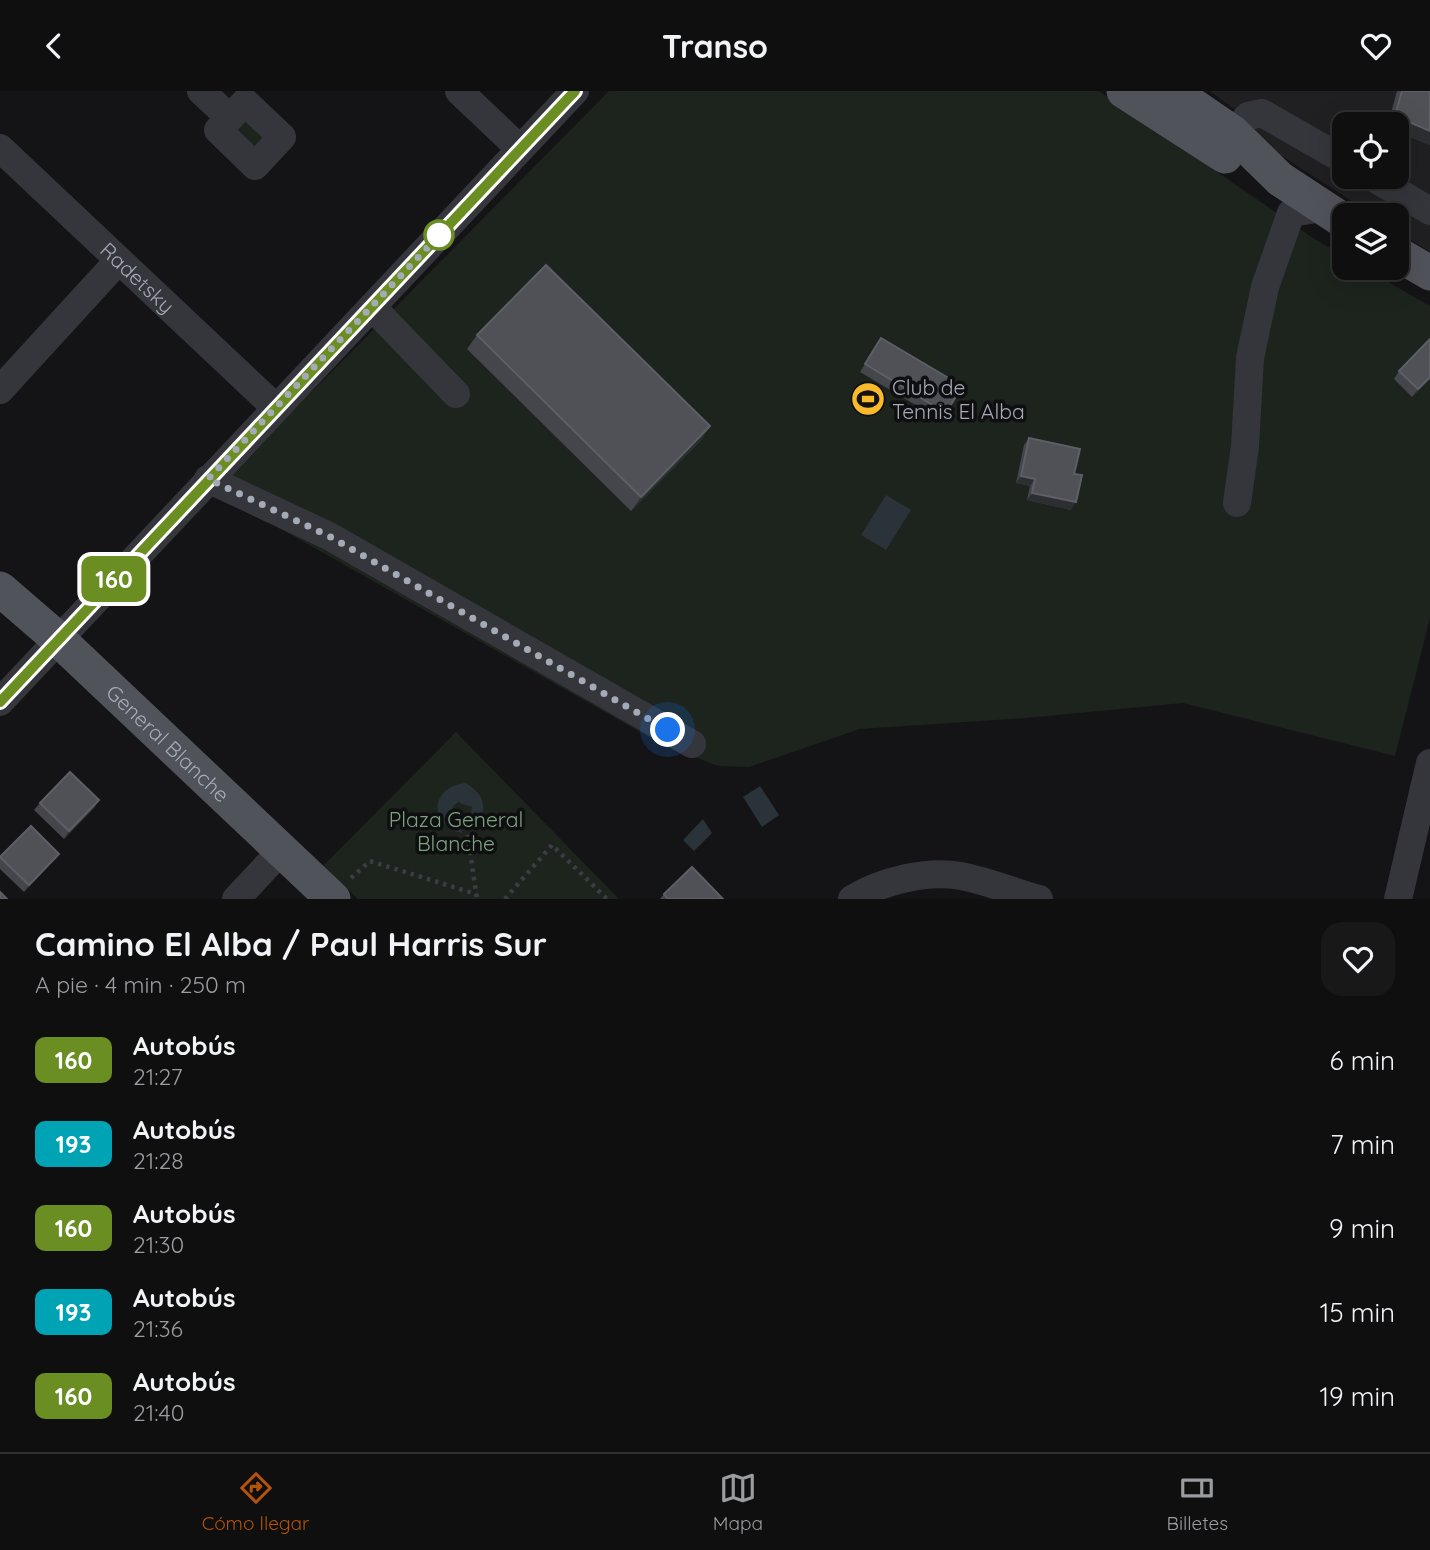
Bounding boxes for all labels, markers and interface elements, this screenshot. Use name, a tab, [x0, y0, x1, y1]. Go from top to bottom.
text: Transo	[662, 26, 768, 66]
icon: back	[35, 27, 73, 65]
icon: heart	[1357, 27, 1395, 65]
map controls	[1332, 112, 1409, 280]
button: locate	[1332, 112, 1409, 189]
button: layers	[1332, 203, 1409, 280]
unlabelled marker	[424, 220, 454, 250]
street label: Radetsky	[95, 237, 180, 319]
place label: Club de Tennis El Alba	[892, 374, 1025, 424]
sports icon: Club de Tennis El Alba	[849, 380, 887, 418]
line badge: 160	[74, 556, 154, 602]
text: 160	[95, 564, 133, 594]
street label: General Blanche	[101, 679, 235, 807]
your location	[650, 712, 685, 747]
park label: Plaza General Blanche	[389, 806, 523, 856]
button: heart	[1321, 922, 1395, 996]
text: Camino El Alba / Paul Harris Sur	[35, 923, 547, 964]
text: A pie · 4 min · 250 m	[35, 970, 246, 999]
text: Autobús	[133, 1029, 235, 1062]
text: 6 min	[1330, 1044, 1395, 1077]
text: 160	[55, 1045, 92, 1075]
text: 21:27	[133, 1062, 183, 1091]
text: Autobús	[133, 1113, 235, 1146]
text: 7 min	[1330, 1128, 1395, 1161]
text: 193	[56, 1129, 91, 1159]
text: 21:28	[133, 1146, 184, 1175]
text: Autobús	[133, 1197, 235, 1230]
text: 9 min	[1329, 1212, 1395, 1245]
text: 160	[55, 1213, 92, 1243]
text: 21:30	[133, 1230, 184, 1259]
text: Autobús	[133, 1281, 235, 1314]
text: 15 min	[1320, 1296, 1395, 1329]
text: 193	[56, 1297, 91, 1327]
text: 21:36	[133, 1314, 183, 1343]
text: Autobús	[133, 1365, 235, 1398]
text: 19 min	[1319, 1380, 1395, 1413]
text: 160	[55, 1381, 92, 1411]
text: 21:40	[133, 1398, 184, 1427]
tab: Cómo llegar	[202, 1469, 309, 1535]
tab: Mapa	[713, 1469, 763, 1535]
tab: Billetes	[1167, 1469, 1228, 1535]

